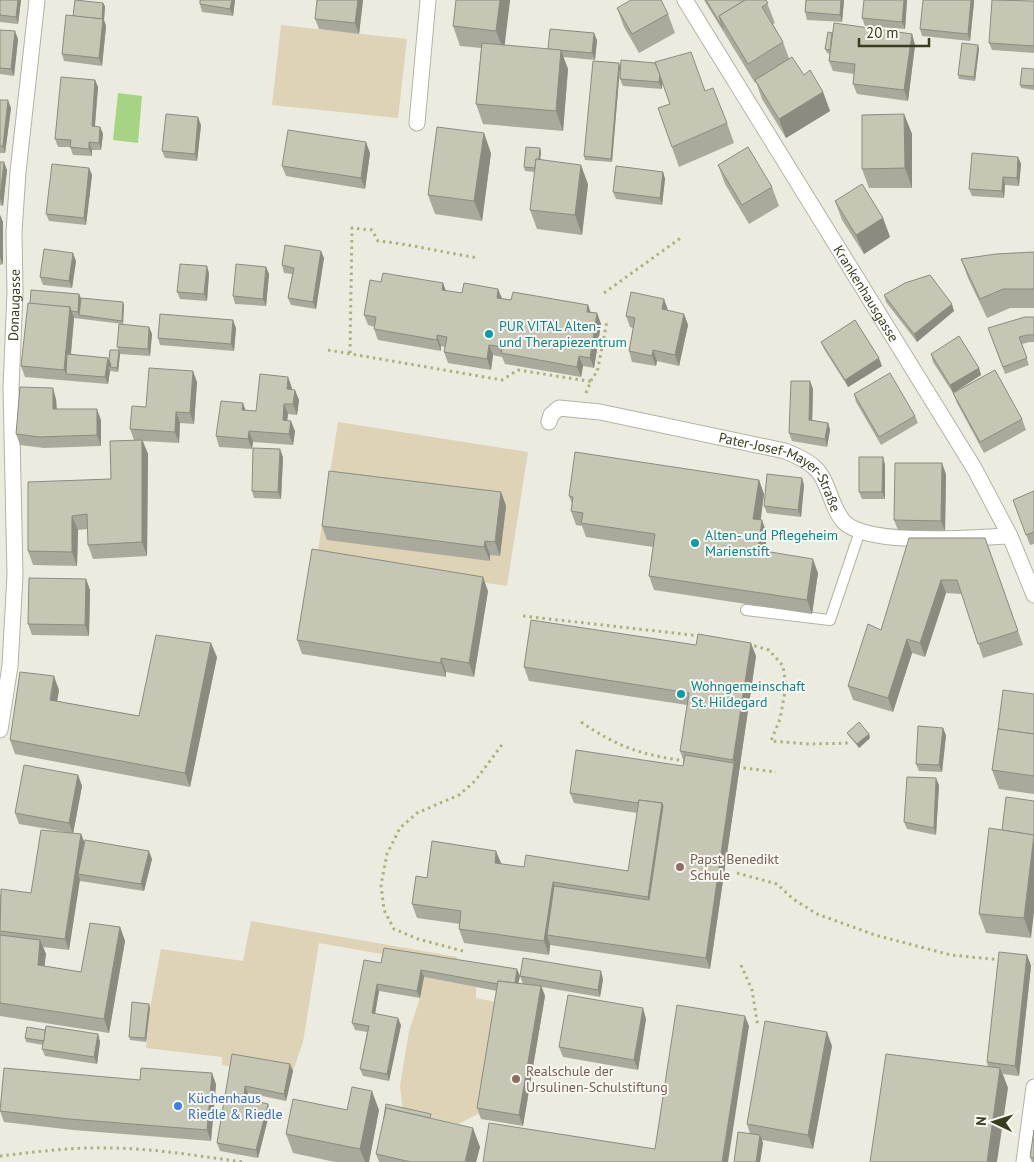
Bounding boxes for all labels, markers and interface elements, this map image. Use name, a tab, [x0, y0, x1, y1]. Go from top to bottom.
scale bar	[859, 15, 929, 47]
text: 20 m	[866, 23, 899, 42]
street label: Krankenhausgasse	[830, 242, 903, 345]
street label: Donaugasse	[4, 269, 24, 342]
place label: PUR VITAL Alten- und Therapiezentrum	[499, 317, 627, 351]
marker: PUR VITAL Alten- und Therapiezentrum	[483, 328, 495, 340]
street label: Pater-Josef-Mayer-Straße	[717, 428, 845, 515]
place label: Alten- und Pflegeheim Marienstift	[705, 526, 838, 560]
marker: Alten- und Pflegeheim Marienstift	[689, 537, 701, 549]
place label: Wohngemeinschaft St. Hildegard	[691, 677, 805, 711]
marker: Wohngemeinschaft St. Hildegard	[675, 688, 687, 700]
place label: Papst Benedikt Schule	[690, 850, 779, 884]
marker: Papst Benedikt Schule	[674, 861, 686, 873]
place label: Realschule der Ursulinen-Schulstiftung	[526, 1062, 668, 1096]
marker: Realschule der Ursulinen-Schulstiftung	[510, 1073, 522, 1085]
place label: Küchenhaus Riedle & Riedle	[188, 1089, 283, 1123]
north arrow	[969, 1097, 1019, 1147]
marker: Küchenhaus Riedle & Riedle	[172, 1100, 184, 1112]
text: N	[972, 1116, 990, 1126]

